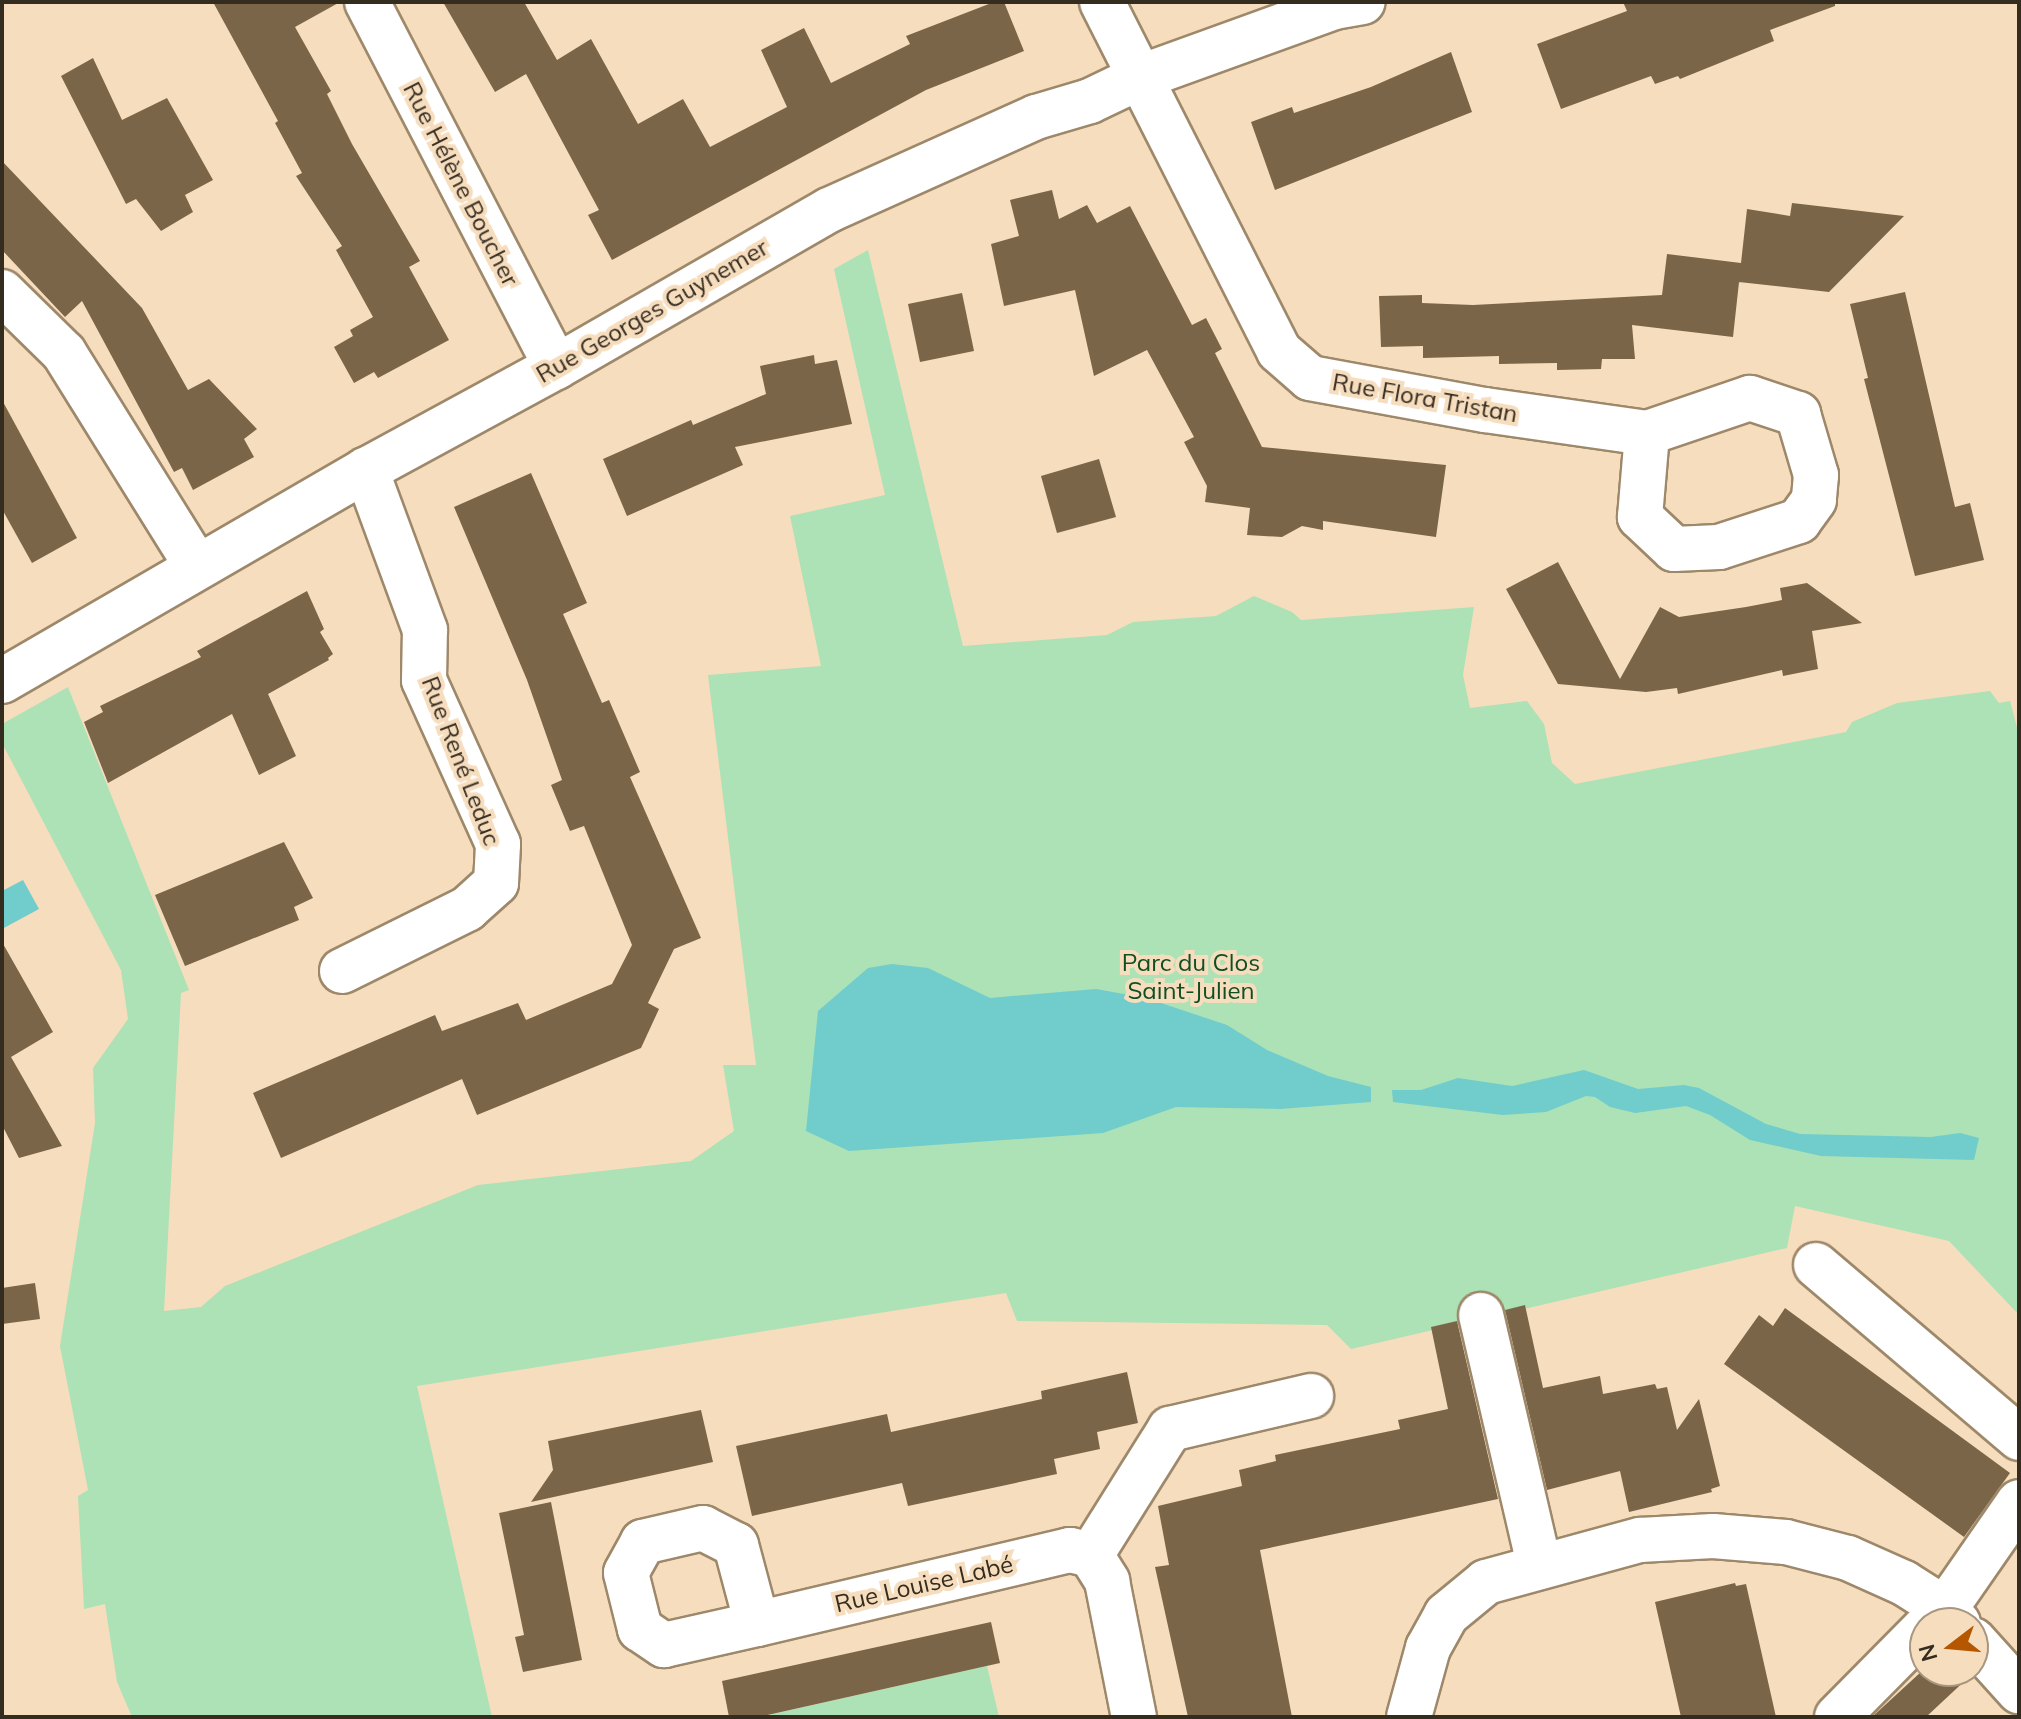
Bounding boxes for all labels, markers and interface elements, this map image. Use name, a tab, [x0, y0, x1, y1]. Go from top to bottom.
street label: Rue Hélène Boucher	[397, 77, 525, 291]
street label: Rue Georges Guynemer	[531, 233, 773, 389]
street label: Rue Flora Tristan	[1330, 368, 1520, 428]
street label: Rue René Leduc	[416, 672, 506, 850]
park label: Parc du Clos Saint-Julien	[1122, 949, 1260, 1005]
street label: Rue Louise Labé	[832, 1549, 1016, 1619]
north arrow	[1909, 1607, 1989, 1687]
text: N	[1912, 1641, 1944, 1665]

